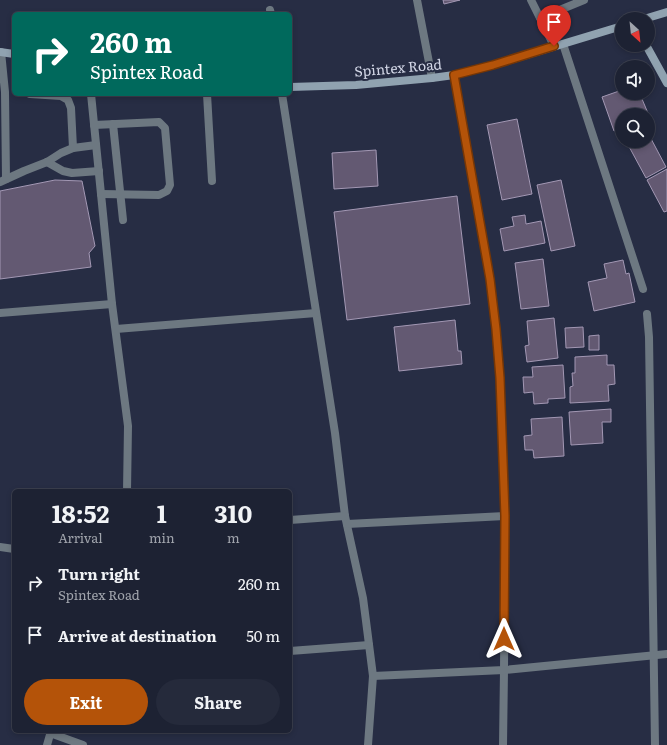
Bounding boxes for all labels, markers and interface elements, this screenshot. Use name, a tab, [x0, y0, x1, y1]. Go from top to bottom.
pin	[537, 5, 571, 46]
icon: arrive	[543, 11, 565, 33]
north arrow	[615, 12, 655, 52]
map controls	[615, 12, 655, 148]
text: 260 m	[90, 20, 172, 62]
icon: right	[24, 28, 76, 80]
street label: Spintex Road	[353, 53, 443, 81]
text: Spintex Road	[90, 58, 203, 85]
button: sound	[615, 60, 655, 100]
button: search	[615, 108, 655, 148]
text: 18:52	[52, 495, 109, 530]
text: 1	[157, 495, 167, 530]
text: 310	[214, 495, 252, 530]
text: Arrival	[58, 528, 103, 547]
text: min	[149, 528, 175, 547]
text: m	[227, 528, 240, 547]
text: Turn right	[58, 562, 140, 585]
icon: right	[24, 572, 46, 594]
text: 260 m	[238, 572, 280, 595]
text: Spintex Road	[58, 585, 140, 604]
position arrow	[483, 618, 525, 660]
icon: arrive	[24, 624, 46, 646]
text: Arrive at destination	[58, 624, 217, 647]
text: 50 m	[246, 624, 280, 647]
button: Exit	[24, 679, 148, 725]
button: Share	[156, 679, 280, 725]

